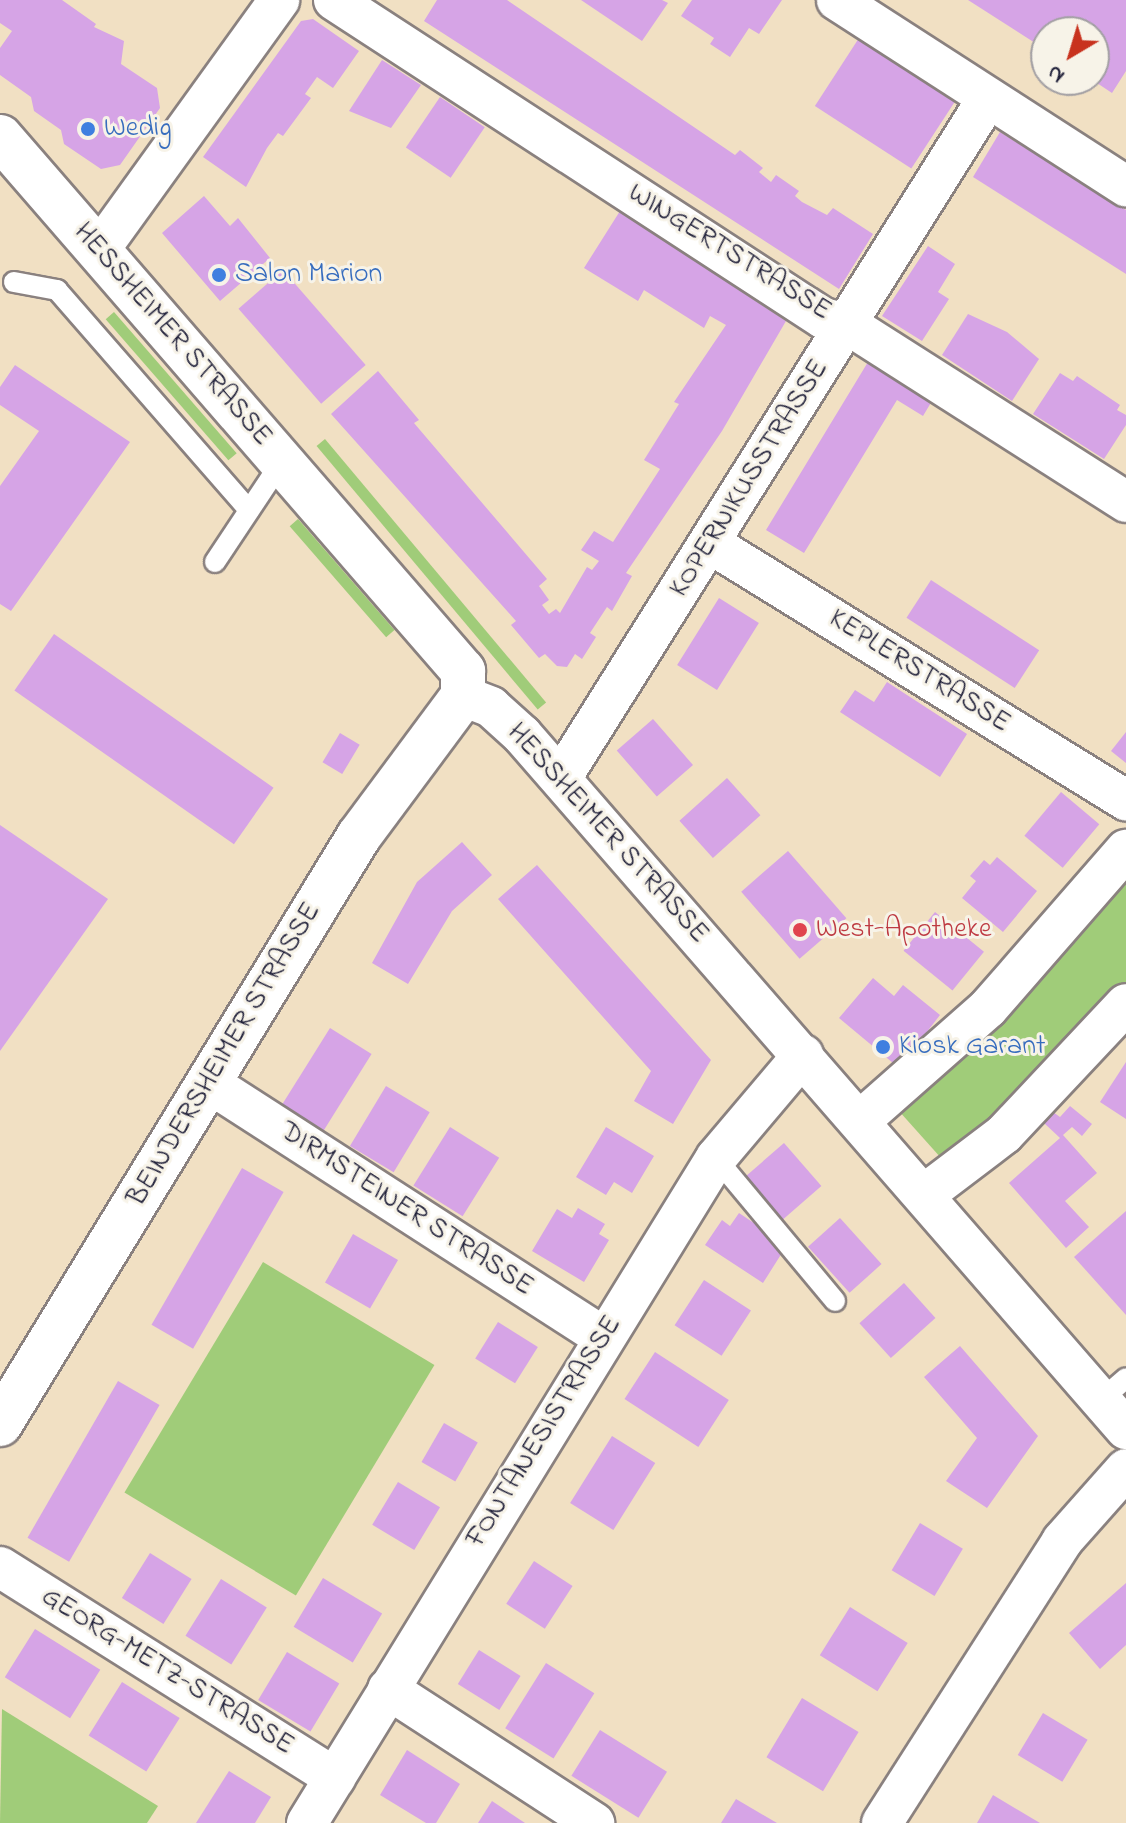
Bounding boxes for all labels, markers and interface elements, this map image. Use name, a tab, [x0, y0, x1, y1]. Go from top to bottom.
north arrow	[1030, 16, 1110, 96]
text: N	[1041, 56, 1072, 91]
place label: Wedig	[104, 112, 172, 146]
marker: Wedig	[79, 120, 97, 138]
street label: WINGERTSTRASSE	[621, 177, 837, 329]
street label: HESSHEIMER STRASSE	[66, 216, 278, 454]
place label: Salon Marion	[235, 258, 382, 292]
marker: Salon Marion	[210, 266, 228, 284]
street label: KOPERNIKUSSTRASSE	[663, 354, 837, 604]
street label: KEPLERSTRASSE	[822, 603, 1016, 741]
street label: HESSHEIMER STRASSE	[499, 717, 715, 951]
street label: BEINDERSHEIMER STRASSE	[121, 897, 329, 1213]
place label: West-Apotheke	[816, 913, 992, 947]
marker: West-Apotheke	[791, 921, 809, 939]
place label: Kiosk Garant	[899, 1030, 1045, 1064]
marker: Kiosk Garant	[874, 1038, 892, 1056]
street label: DIRMSTEINER STRASSE	[273, 1116, 539, 1304]
street label: FONTANESISTRASSE	[460, 1310, 630, 1554]
street label: GEORG-METZ-STRASSE	[35, 1581, 299, 1763]

